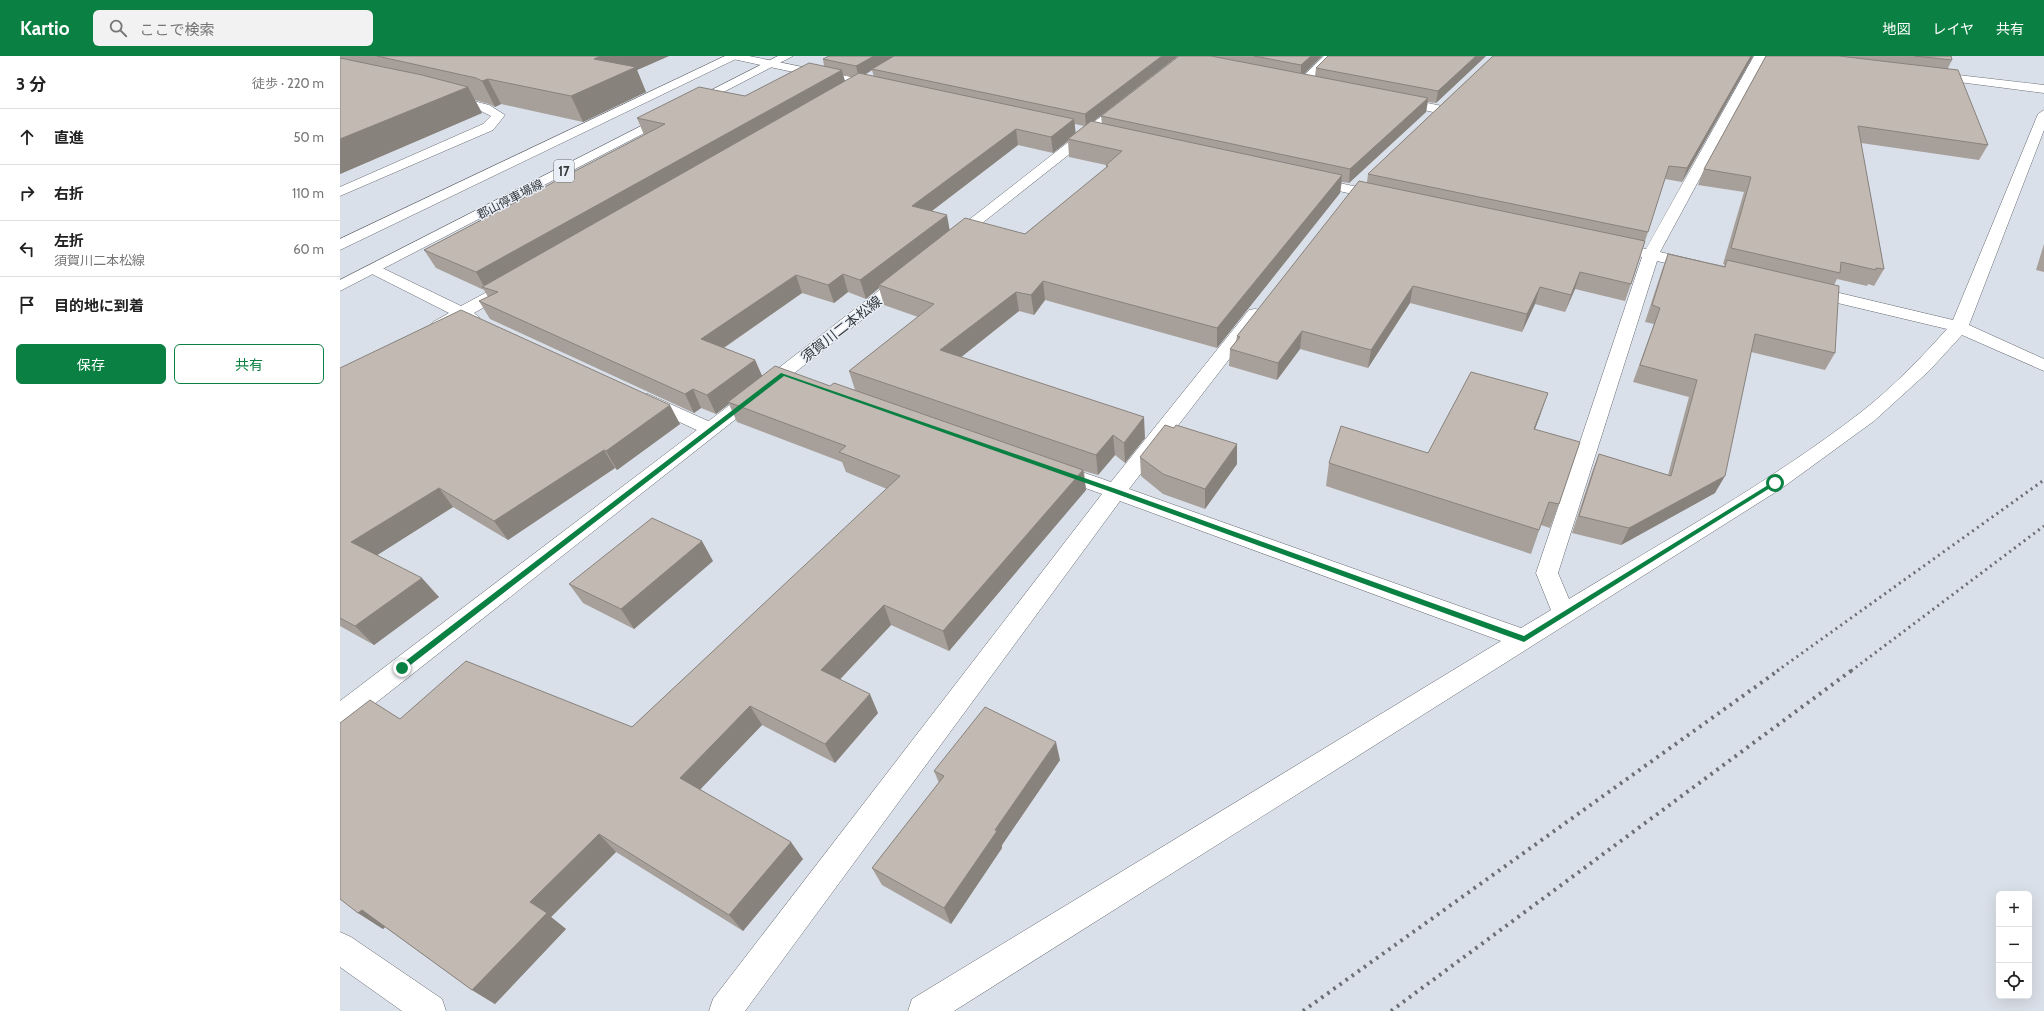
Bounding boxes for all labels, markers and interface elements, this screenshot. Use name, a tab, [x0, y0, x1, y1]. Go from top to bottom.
search box	[93, 10, 373, 46]
text: Kartio	[20, 17, 69, 40]
icon: search	[107, 17, 129, 39]
text: 地図	[1882, 20, 1910, 38]
text: レイヤ	[1932, 20, 1974, 38]
text: 共有	[1996, 20, 2024, 38]
text: ここで検索	[139, 21, 215, 39]
text: 3 分	[16, 74, 46, 94]
text: 徒歩 · 220 m	[252, 75, 324, 91]
icon: ahead	[16, 126, 38, 148]
text: 直進	[54, 129, 84, 147]
text: 50 m	[294, 129, 324, 145]
road number: 17	[554, 160, 574, 182]
street label: 郡山停車場線	[475, 176, 545, 222]
icon: right	[16, 182, 38, 204]
text: 右折	[54, 185, 84, 203]
text: 110 m	[292, 185, 324, 201]
text: 左折	[54, 232, 84, 250]
icon: left	[16, 238, 38, 260]
text: 60 m	[293, 241, 324, 257]
text: 須賀川二本松線	[54, 252, 145, 268]
street label: 須賀川二本松線	[797, 292, 885, 366]
icon: arrive	[16, 294, 38, 316]
text: 目的地に到着	[54, 297, 144, 315]
button: 保存	[16, 344, 166, 384]
button: 共有	[174, 344, 324, 384]
route start	[1766, 474, 1784, 492]
route end	[393, 659, 411, 677]
map controls	[1996, 891, 2032, 999]
button: +	[1996, 891, 2032, 927]
button: −	[1996, 927, 2032, 963]
button: locate	[1996, 963, 2032, 999]

